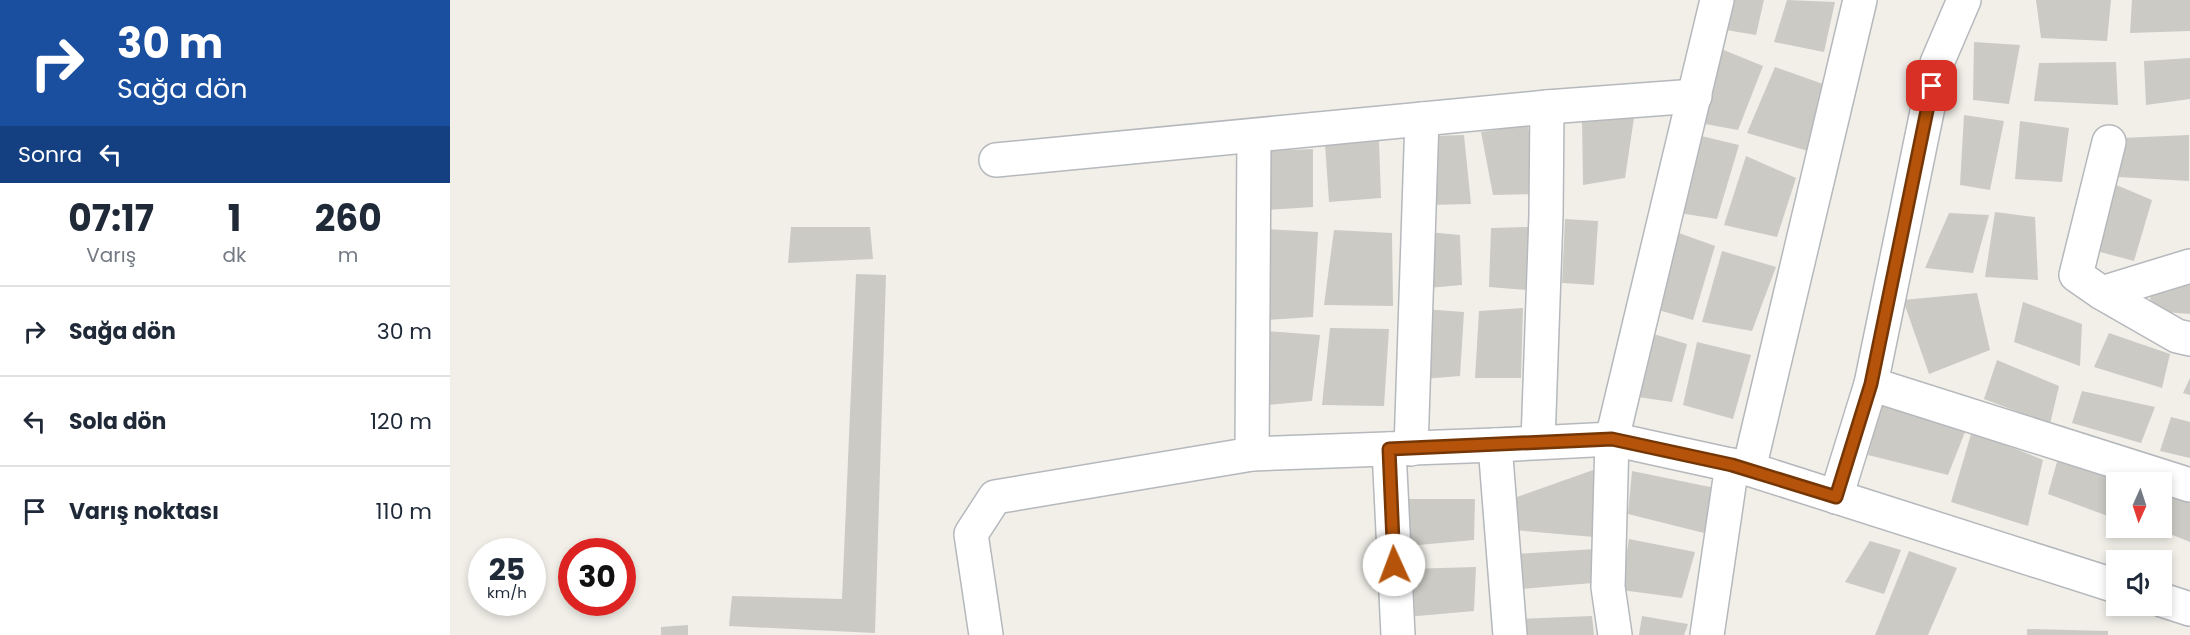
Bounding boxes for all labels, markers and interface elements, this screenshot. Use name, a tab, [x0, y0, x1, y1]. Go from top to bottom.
text: 30 m	[117, 14, 223, 73]
icon: right	[18, 24, 96, 102]
pin	[1906, 60, 1957, 111]
icon: arrive	[1915, 69, 1948, 102]
text: Sağa dön	[117, 70, 248, 107]
icon: left	[94, 138, 127, 171]
text: Sonra	[18, 139, 82, 170]
text: 07:17	[68, 193, 154, 244]
text: 1	[228, 193, 241, 244]
text: 260	[315, 193, 382, 244]
text: Varış	[86, 241, 136, 269]
text: dk	[222, 241, 246, 269]
text: m	[338, 241, 358, 269]
icon: right	[18, 315, 51, 348]
text: Sağa dön	[69, 316, 176, 347]
text: 30 m	[377, 316, 432, 347]
icon: left	[18, 405, 51, 438]
text: Sola dön	[69, 406, 166, 437]
text: 120 m	[370, 406, 432, 437]
north arrow	[2106, 472, 2172, 538]
map controls	[2106, 472, 2172, 616]
icon: arrive	[18, 495, 51, 528]
text: Varış noktası	[69, 496, 219, 527]
text: 110 m	[376, 496, 432, 527]
position arrow	[1362, 533, 1426, 597]
speed limit sign: 30	[558, 538, 636, 616]
text: 25	[489, 548, 525, 591]
button: sound	[2106, 550, 2172, 616]
text: km/h	[487, 582, 527, 603]

